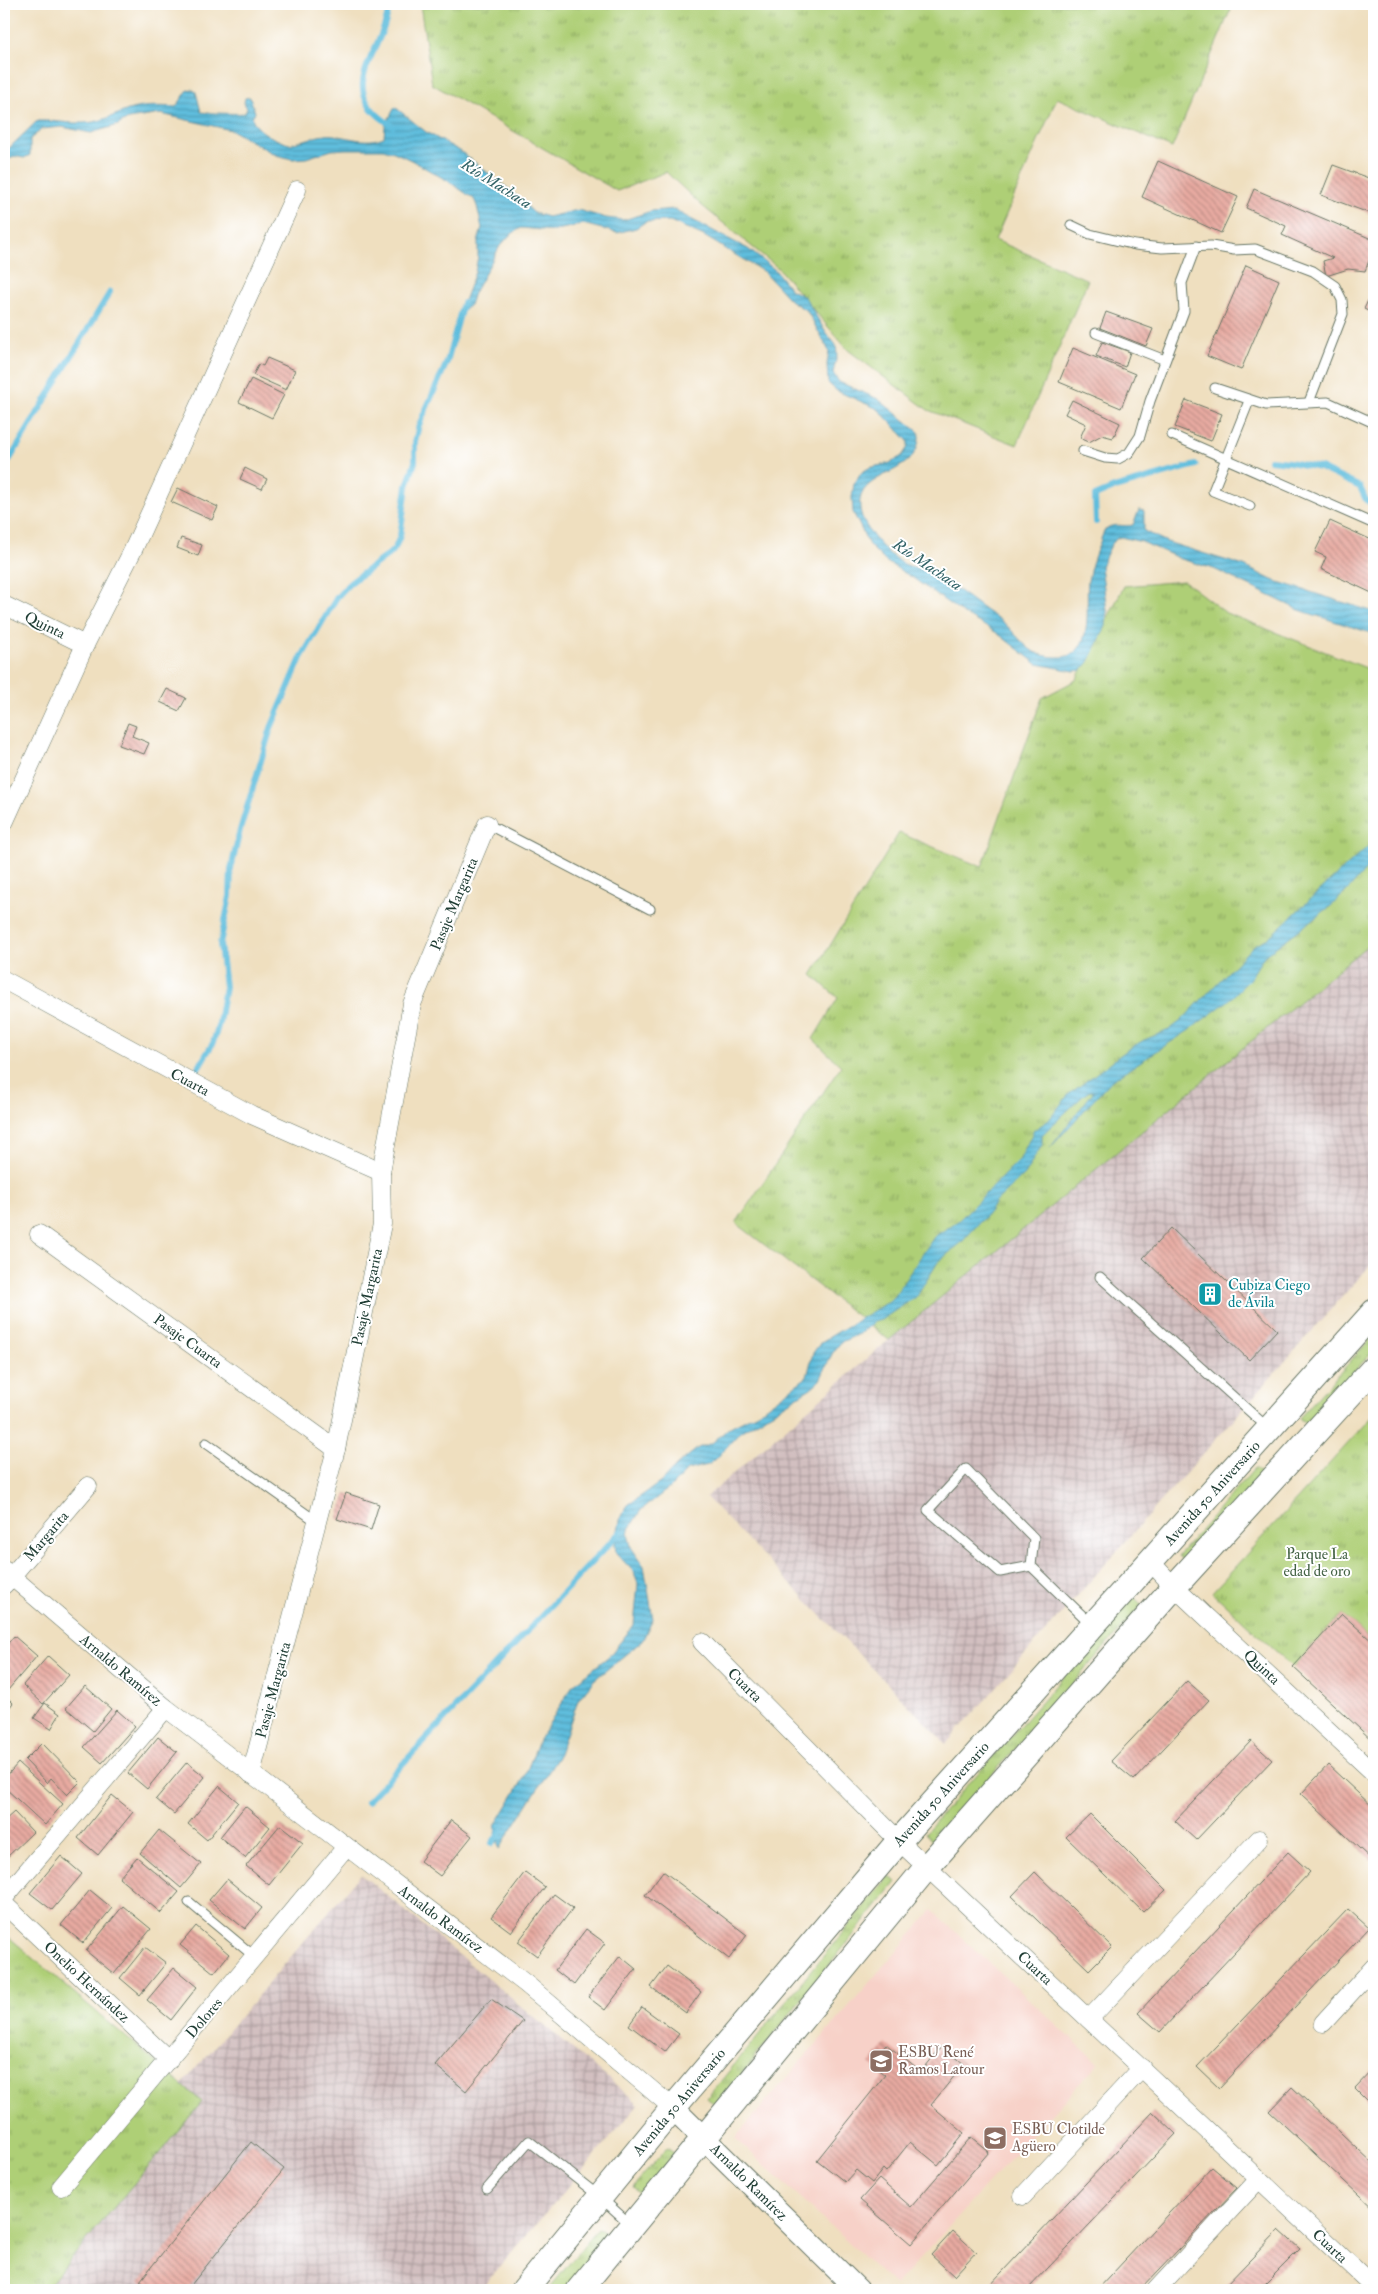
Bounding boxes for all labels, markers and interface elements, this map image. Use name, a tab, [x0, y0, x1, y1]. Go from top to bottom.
water label: Río Machaca	[457, 154, 535, 213]
water label: Río Machaca	[888, 534, 966, 595]
street label: Quinta	[21, 607, 69, 644]
street label: Pasaje Margarita	[426, 854, 483, 953]
street label: Cuarta	[167, 1064, 213, 1101]
street label: Pasaje Margarita	[348, 1246, 387, 1347]
place label: Cubiza Ciego de Ávila	[1228, 1276, 1310, 1312]
building icon: Cubiza Ciego de Ávila	[1197, 1281, 1223, 1307]
street label: Pasaje Cuarta	[150, 1310, 226, 1373]
street label: Avenida 50 Aniversario	[1160, 1437, 1265, 1551]
street label: Margarita	[20, 1507, 74, 1565]
park label: Parque La edad de oro	[1283, 1545, 1351, 1581]
street label: Arnaldo Ramírez	[75, 1630, 166, 1710]
street label: Pasaje Margarita	[251, 1639, 296, 1740]
street label: Quinta	[1239, 1646, 1284, 1690]
street label: Cuarta	[723, 1664, 767, 1707]
street label: Avenida 50 Aniversario	[889, 1738, 994, 1852]
street label: Arnaldo Ramírez	[393, 1880, 487, 1958]
street label: Onelio Hernández	[40, 1938, 134, 2027]
street label: Cuarta	[1013, 1947, 1057, 1990]
street label: Dolores	[182, 1994, 227, 2043]
place label: ESBU René Ramos Latour	[898, 2043, 985, 2079]
street label: Avenida 50 Aniversario	[628, 2045, 730, 2161]
school or university icon: ESBU René Ramos Latour	[868, 2048, 894, 2074]
place label: ESBU Clotilde Agüero	[1011, 2120, 1105, 2156]
school or university icon: ESBU Clotilde Agüero	[982, 2125, 1008, 2151]
street label: Arnaldo Ramírez	[705, 2139, 791, 2225]
street label: Cuarta	[1308, 2225, 1352, 2268]

